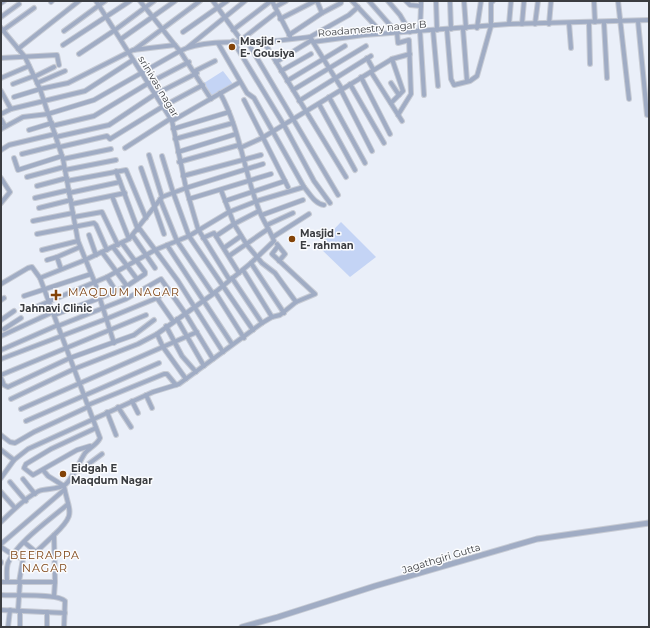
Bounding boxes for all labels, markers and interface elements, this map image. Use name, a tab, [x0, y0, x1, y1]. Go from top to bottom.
street label: Roadamestry nagar B	[317, 17, 427, 40]
place label: Masjid - E- Gousiya	[240, 35, 295, 60]
marker: Masjid - E- Gousiya	[227, 42, 237, 52]
street label: srinivas nagar	[135, 53, 182, 119]
place label: Masjid - E- rahman	[300, 227, 354, 252]
marker: Masjid - E- rahman	[287, 234, 297, 244]
district label: MAQDUM NAGAR	[68, 285, 180, 299]
marker: Jahnavi Clinic	[50, 289, 62, 301]
place label: Jahnavi Clinic	[19, 302, 92, 315]
place label: Eidgah E Maqdum Nagar	[71, 462, 153, 487]
marker: Eidgah E Maqdum Nagar	[58, 469, 68, 479]
street label: Jagathgiri Gutta	[399, 540, 482, 577]
district label: BEERAPPA NAGAR	[10, 548, 80, 575]

